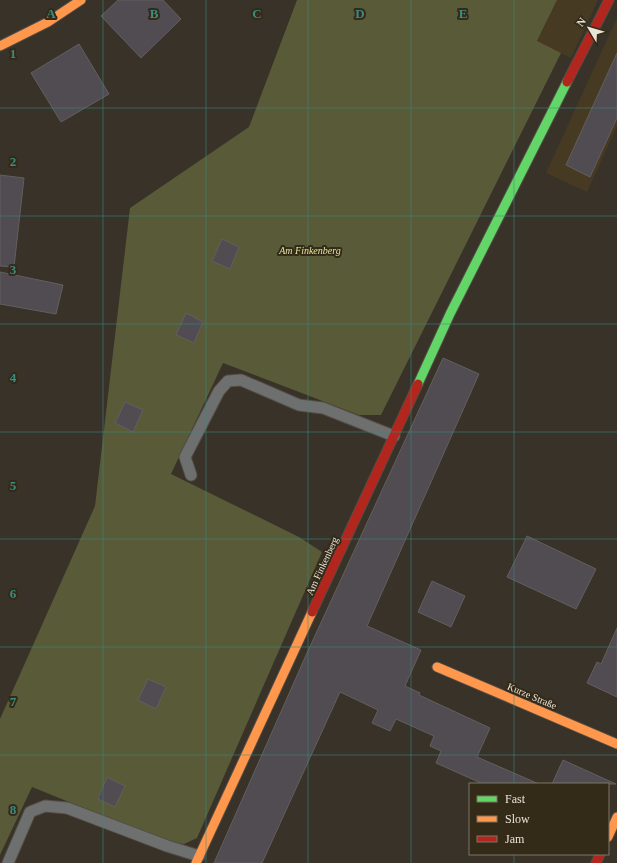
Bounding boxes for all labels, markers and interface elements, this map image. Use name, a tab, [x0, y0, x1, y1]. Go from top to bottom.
text: A	[46, 6, 56, 21]
text: B	[150, 6, 159, 21]
text: C	[252, 6, 262, 21]
text: D	[355, 6, 365, 21]
text: E	[459, 6, 467, 21]
north arrow	[569, 8, 609, 48]
text: N	[574, 15, 588, 29]
text: 1	[10, 46, 16, 61]
text: 2	[10, 154, 16, 169]
park label: Am Finkenberg	[278, 245, 341, 256]
text: 3	[10, 262, 17, 277]
text: 4	[10, 370, 17, 385]
text: 5	[10, 478, 17, 493]
street label: Am Finkenberg	[304, 535, 340, 597]
text: 6	[10, 586, 17, 601]
street label: Kurze Straße	[506, 681, 559, 712]
text: 7	[10, 694, 17, 709]
legend	[469, 783, 609, 855]
text: Fast	[505, 792, 526, 806]
text: 8	[10, 802, 17, 817]
text: Slow	[505, 812, 530, 826]
text: Jam	[505, 832, 525, 846]

